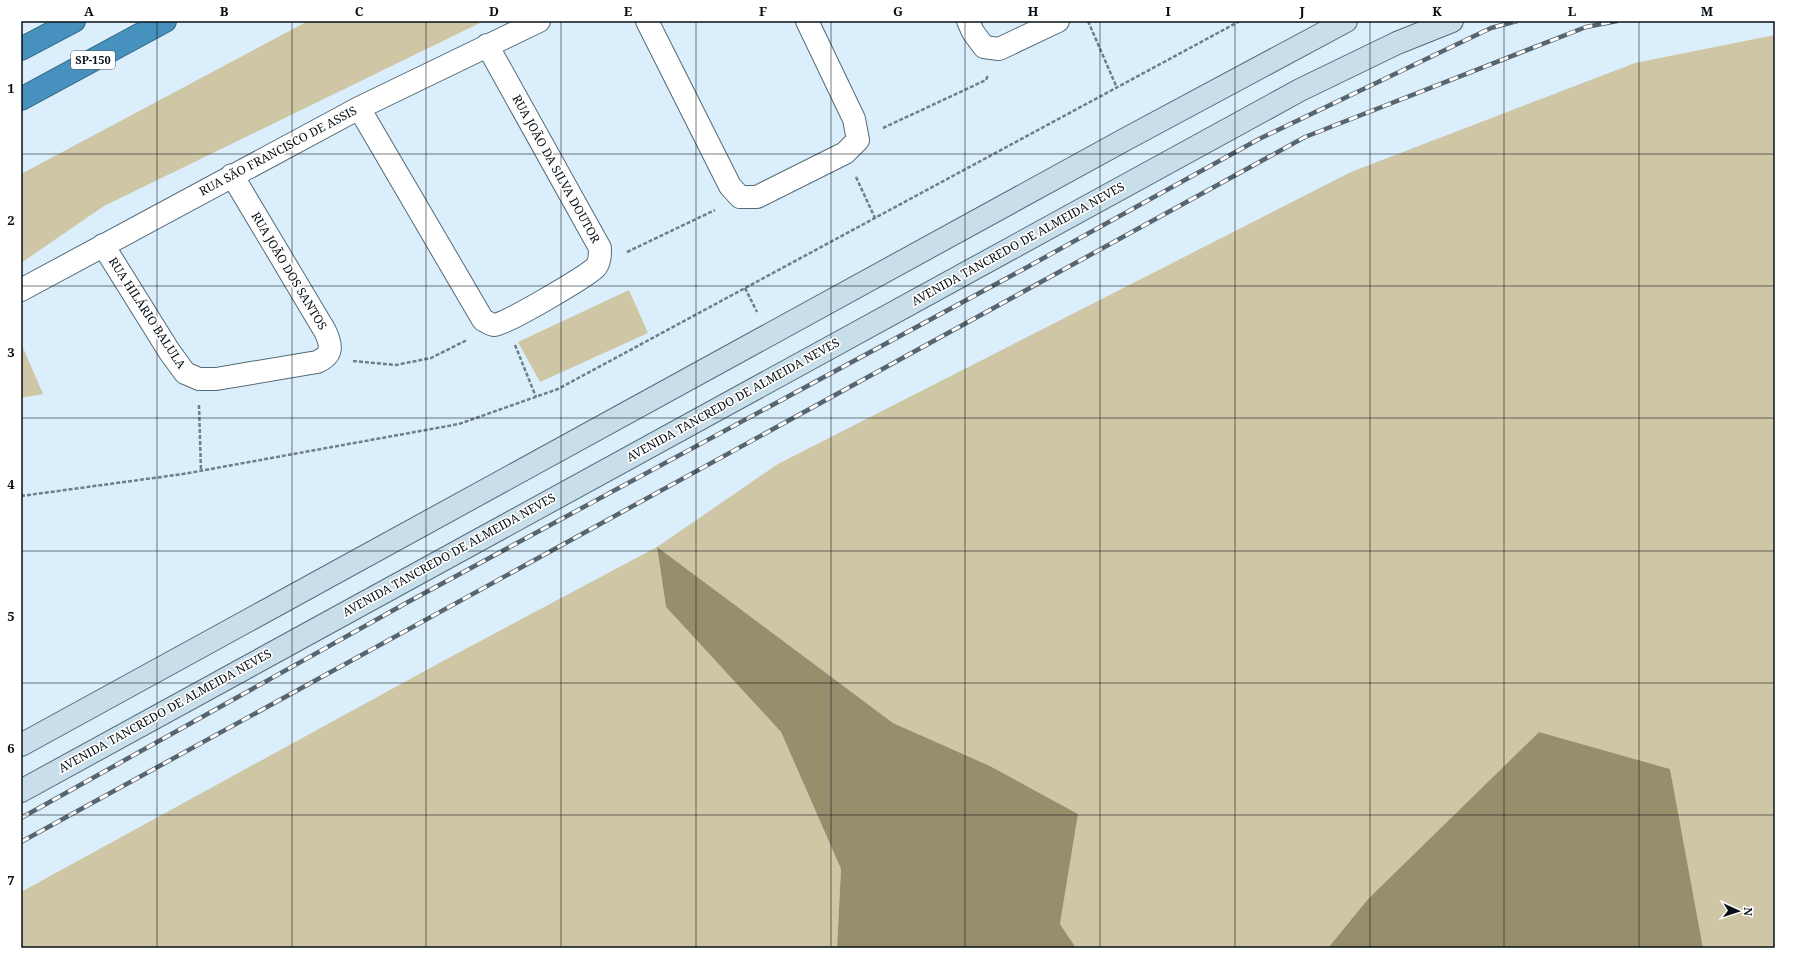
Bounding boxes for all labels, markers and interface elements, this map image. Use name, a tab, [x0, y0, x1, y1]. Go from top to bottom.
text: A	[84, 2, 94, 20]
text: B	[220, 2, 229, 20]
text: C	[355, 2, 364, 20]
text: D	[489, 2, 499, 20]
text: E	[624, 2, 633, 20]
text: F	[759, 2, 767, 20]
text: G	[893, 2, 903, 20]
text: H	[1028, 2, 1039, 20]
text: I	[1165, 2, 1171, 20]
text: J	[1298, 2, 1305, 20]
text: K	[1432, 2, 1442, 20]
text: L	[1568, 2, 1577, 20]
text: M	[1701, 2, 1714, 20]
road number: SP-150	[71, 51, 115, 69]
text: 1	[7, 79, 15, 97]
street label: RUA JOÃO DA SILVA DOUTOR	[508, 91, 605, 246]
street label: RUA SÃO FRANCISCO DE ASSIS	[196, 102, 360, 199]
street label: AVENIDA TANCREDO DE ALMEIDA NEVES	[908, 178, 1127, 310]
street label: RUA JOÃO DOS SANTOS	[247, 209, 331, 333]
text: 2	[7, 211, 15, 229]
street label: RUA HILÁRIO BALULA	[105, 254, 190, 372]
street label: AVENIDA TANCREDO DE ALMEIDA NEVES	[623, 334, 842, 466]
text: 3	[7, 343, 15, 361]
text: 4	[7, 475, 15, 493]
street label: AVENIDA TANCREDO DE ALMEIDA NEVES	[339, 489, 558, 621]
text: 5	[7, 607, 15, 625]
street label: AVENIDA TANCREDO DE ALMEIDA NEVES	[55, 645, 274, 777]
text: 6	[7, 739, 15, 757]
text: 7	[7, 871, 15, 889]
north arrow	[1718, 891, 1758, 931]
text: N	[1741, 907, 1756, 917]

